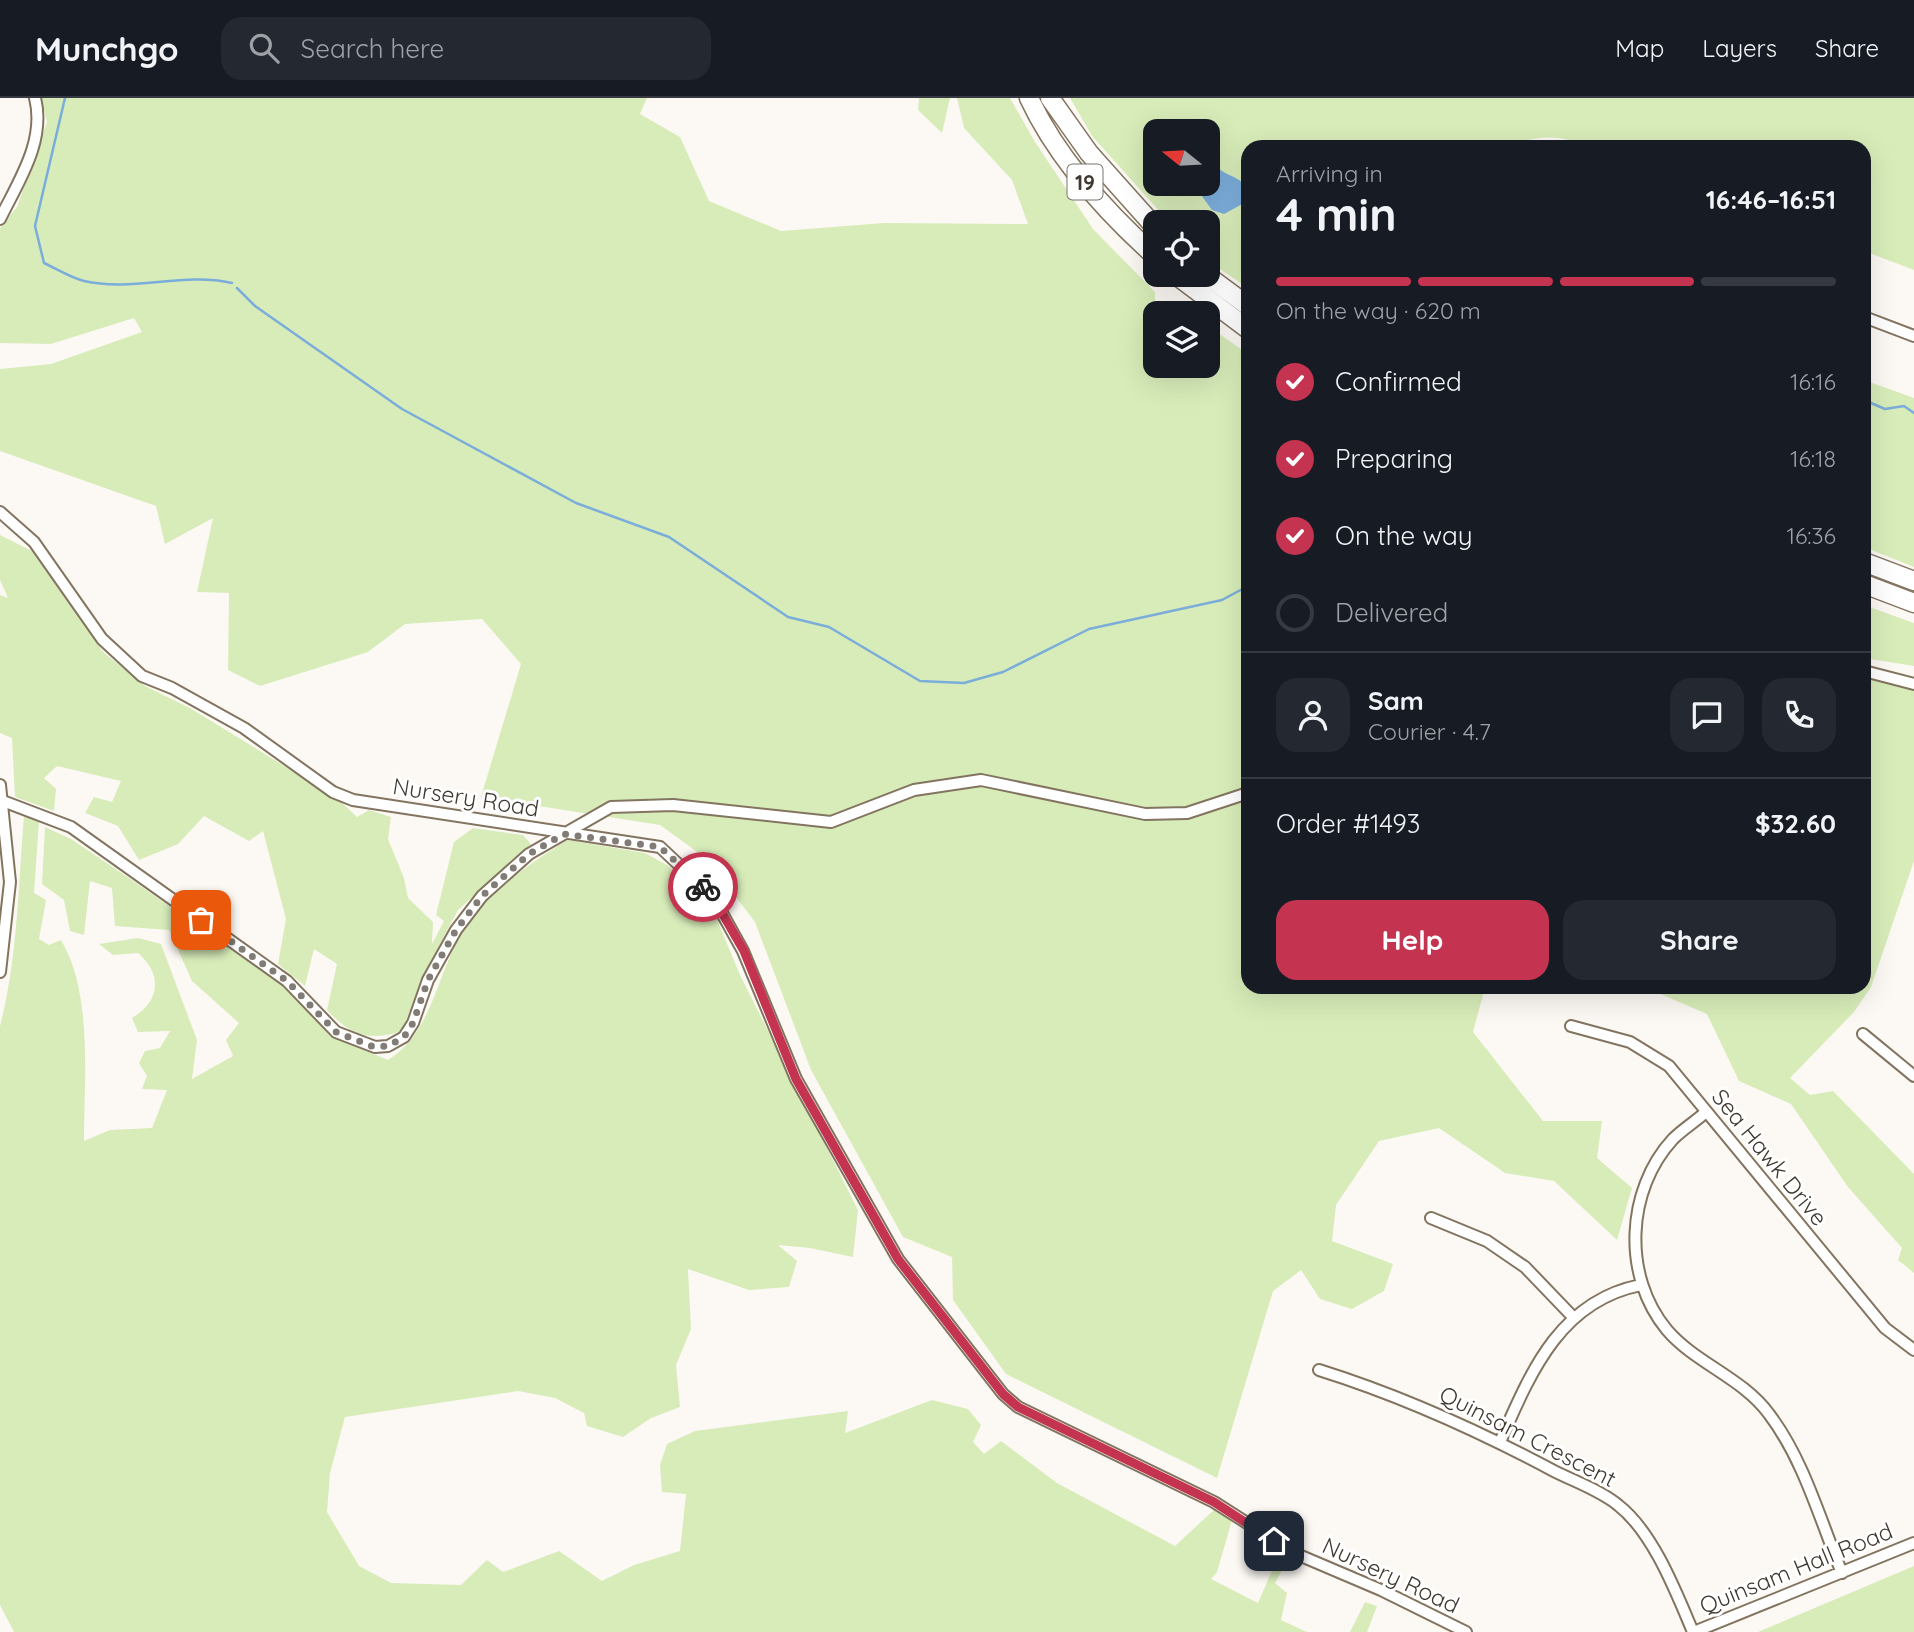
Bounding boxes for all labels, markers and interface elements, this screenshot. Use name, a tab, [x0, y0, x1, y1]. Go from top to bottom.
search box	[221, 17, 711, 80]
text: Munchgo	[35, 28, 179, 69]
icon: search	[245, 29, 283, 67]
text: Search here	[301, 32, 444, 65]
text: Map	[1615, 33, 1664, 63]
text: Layers	[1702, 33, 1777, 63]
text: Share	[1815, 33, 1879, 63]
north arrow	[1143, 119, 1220, 196]
map controls	[1143, 119, 1220, 378]
text: Arriving in	[1276, 159, 1383, 188]
road number: 19	[1068, 164, 1102, 200]
text: 16:46–16:51	[1706, 183, 1836, 216]
text: 4 min	[1276, 185, 1397, 243]
button: locate	[1143, 210, 1220, 287]
text: On the way · 620 m	[1276, 296, 1481, 325]
button: layers	[1143, 301, 1220, 378]
icon: check	[1276, 363, 1314, 401]
text: Confirmed	[1335, 365, 1462, 398]
text: 16:16	[1790, 367, 1836, 396]
icon: check	[1276, 440, 1314, 478]
text: Preparing	[1335, 442, 1453, 475]
text: 16:18	[1790, 444, 1836, 473]
icon: check	[1276, 517, 1314, 555]
text: On the way	[1335, 519, 1473, 552]
text: 16:36	[1786, 521, 1836, 550]
text: Delivered	[1335, 596, 1448, 629]
button: person	[1276, 678, 1350, 752]
button: chat	[1670, 678, 1744, 752]
button: phone	[1762, 678, 1836, 752]
text: Sam	[1368, 684, 1424, 717]
text: Courier · 4.7	[1368, 717, 1491, 746]
street label: Nursery Road	[391, 771, 541, 823]
text: Order #1493	[1276, 807, 1420, 840]
text: $32.60	[1755, 807, 1836, 840]
courier	[668, 852, 738, 922]
icon: bike	[684, 868, 722, 906]
pin	[171, 890, 231, 950]
button: Help	[1276, 900, 1549, 980]
button: Share	[1563, 900, 1836, 980]
icon: bag	[182, 901, 220, 939]
street label: Sea Hawk Drive	[1706, 1083, 1834, 1231]
street label: Quinsam Crescent	[1435, 1379, 1621, 1493]
pin	[1244, 1511, 1304, 1571]
street label: Quinsam Hall Road	[1695, 1516, 1897, 1620]
icon: home	[1255, 1522, 1293, 1560]
street label: Nursery Road	[1318, 1531, 1464, 1619]

